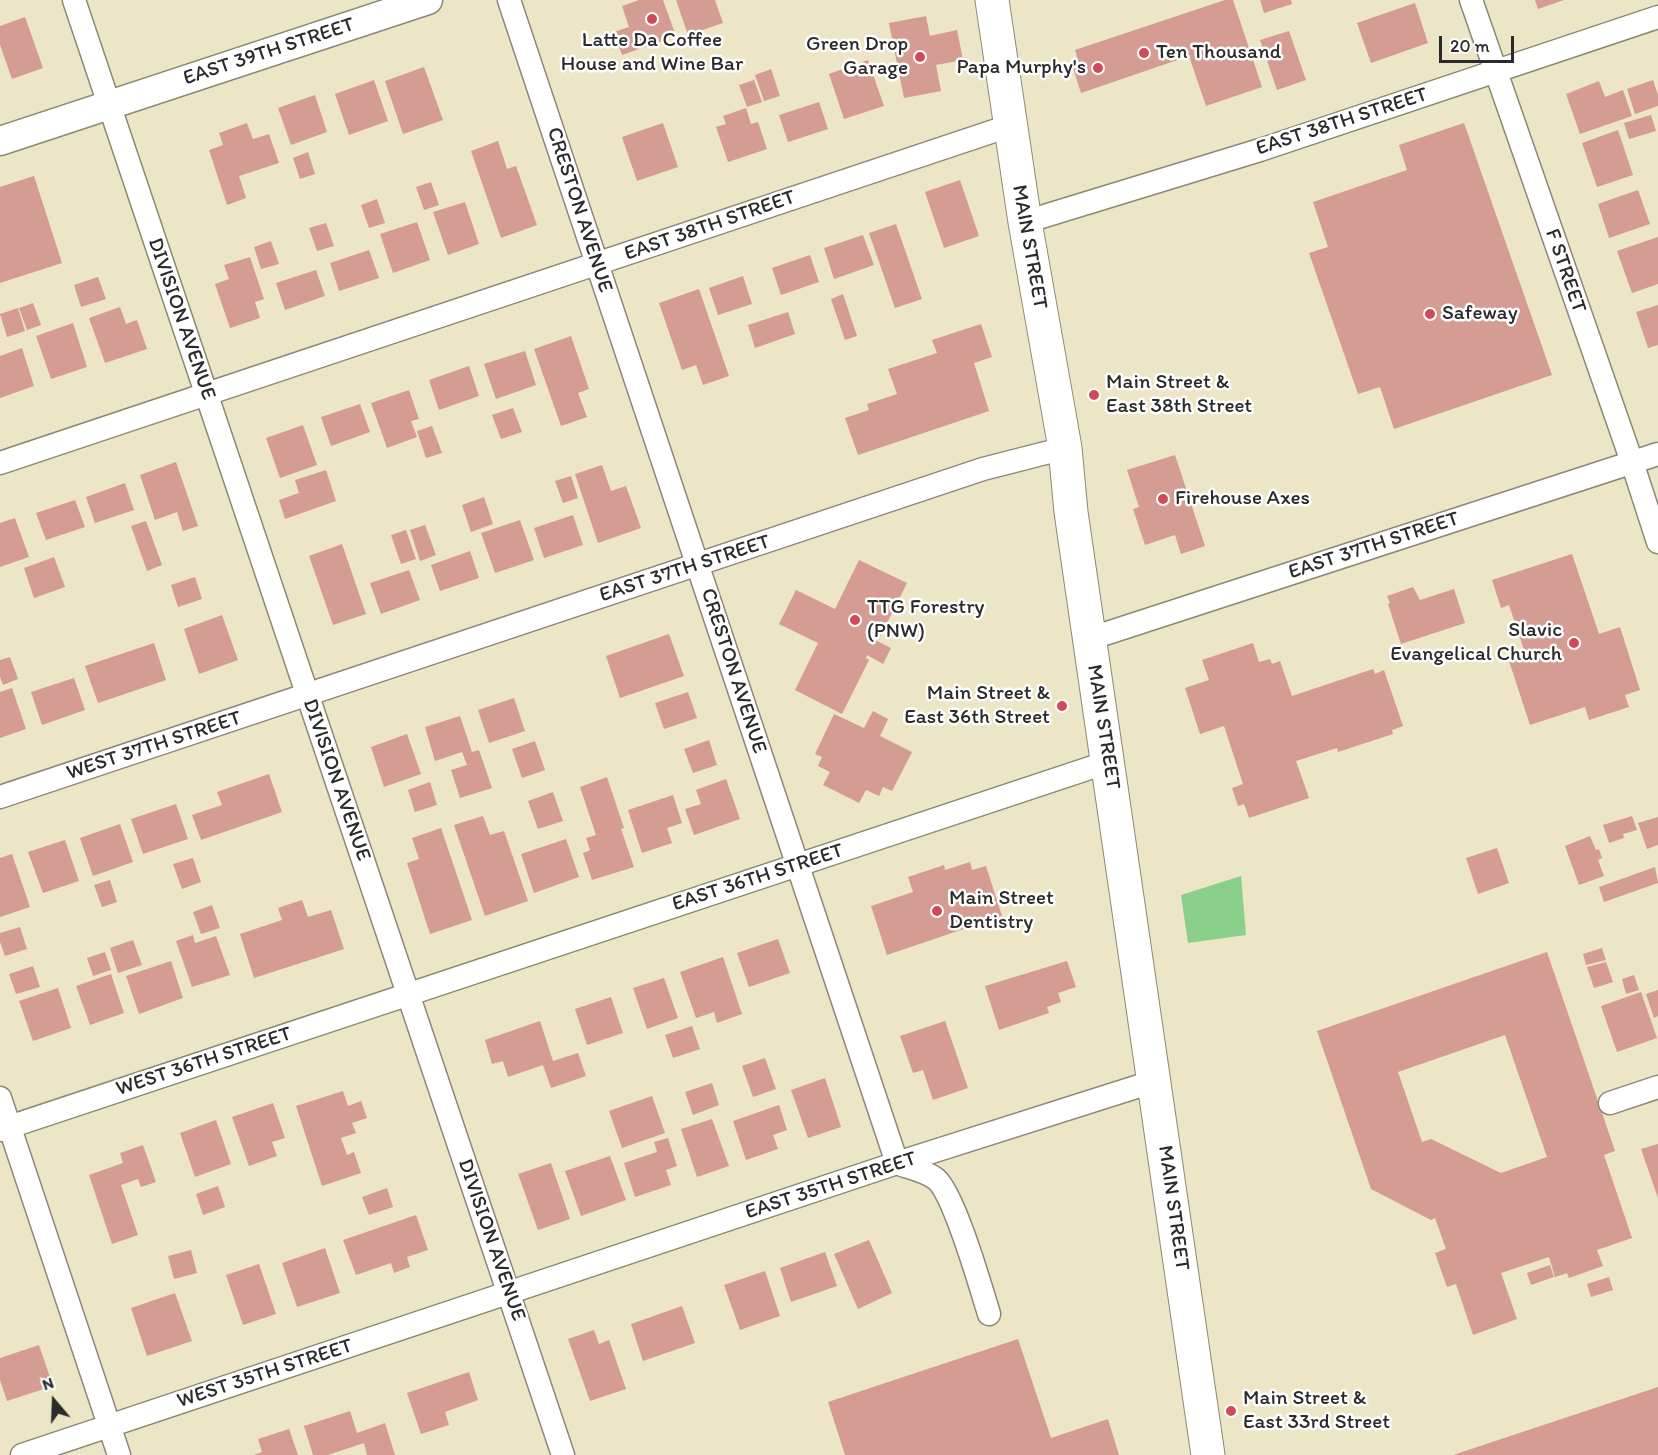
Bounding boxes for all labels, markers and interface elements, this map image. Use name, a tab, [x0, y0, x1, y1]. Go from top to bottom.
street label: EAST 39TH STREET	[180, 12, 358, 92]
marker: Latte Da Coffee House and Wine Bar	[645, 12, 659, 26]
scale bar	[1442, 24, 1517, 62]
place label: Latte Da Coffee House and Wine Bar	[561, 28, 743, 78]
place label: Green Drop Garage	[806, 32, 908, 82]
text: 20 m	[1450, 35, 1490, 57]
place label: Ten Thousand	[1156, 40, 1281, 66]
marker: Ten Thousand	[1137, 46, 1151, 60]
marker: Green Drop Garage	[913, 50, 927, 64]
place label: Papa Murphy's	[956, 55, 1086, 81]
marker: Papa Murphy's	[1091, 61, 1105, 75]
street label: EAST 38TH STREET	[1253, 82, 1431, 162]
street label: CRESTON AVENUE	[540, 124, 618, 296]
street label: MAIN STREET	[1006, 183, 1052, 311]
street label: EAST 38TH STREET	[621, 185, 799, 267]
street label: F STREET	[1539, 226, 1591, 316]
street label: DIVISION AVENUE	[141, 235, 221, 403]
place label: Safeway	[1442, 301, 1518, 327]
marker: Safeway	[1423, 307, 1437, 321]
place label: Main Street & East 38th Street	[1106, 370, 1252, 420]
marker: Main Street & East 38th Street	[1087, 388, 1101, 402]
place label: Firehouse Axes	[1175, 486, 1310, 512]
marker: Firehouse Axes	[1156, 492, 1170, 506]
street label: EAST 37TH STREET	[1286, 507, 1462, 585]
street label: EAST 37TH STREET	[597, 530, 773, 608]
street label: CRESTON AVENUE	[694, 585, 772, 757]
place label: TTG Forestry (PNW)	[867, 595, 984, 645]
marker: TTG Forestry (PNW)	[848, 613, 862, 627]
place label: Slavic Evangelical Church	[1390, 618, 1562, 668]
marker: Slavic Evangelical Church	[1567, 636, 1581, 650]
street label: MAIN STREET	[1081, 663, 1125, 791]
place label: Main Street & East 36th Street	[904, 681, 1050, 731]
street label: DIVISION AVENUE	[296, 696, 376, 864]
marker: Main Street & East 36th Street	[1055, 699, 1069, 713]
street label: WEST 37TH STREET	[63, 706, 245, 786]
street label: EAST 36TH STREET	[669, 838, 847, 918]
place label: Main Street Dentistry	[949, 886, 1054, 936]
marker: Main Street Dentistry	[930, 904, 944, 918]
street label: WEST 36TH STREET	[113, 1022, 295, 1102]
street label: MAIN STREET	[1152, 1144, 1194, 1272]
street label: EAST 35TH STREET	[742, 1146, 920, 1226]
street label: DIVISION AVENUE	[451, 1156, 531, 1324]
street label: WEST 35TH STREET	[174, 1334, 356, 1414]
north arrow	[24, 1371, 84, 1431]
text: N	[40, 1373, 56, 1394]
place label: Main Street & East 33rd Street	[1243, 1386, 1390, 1436]
marker: Main Street & East 33rd Street	[1224, 1404, 1238, 1418]

